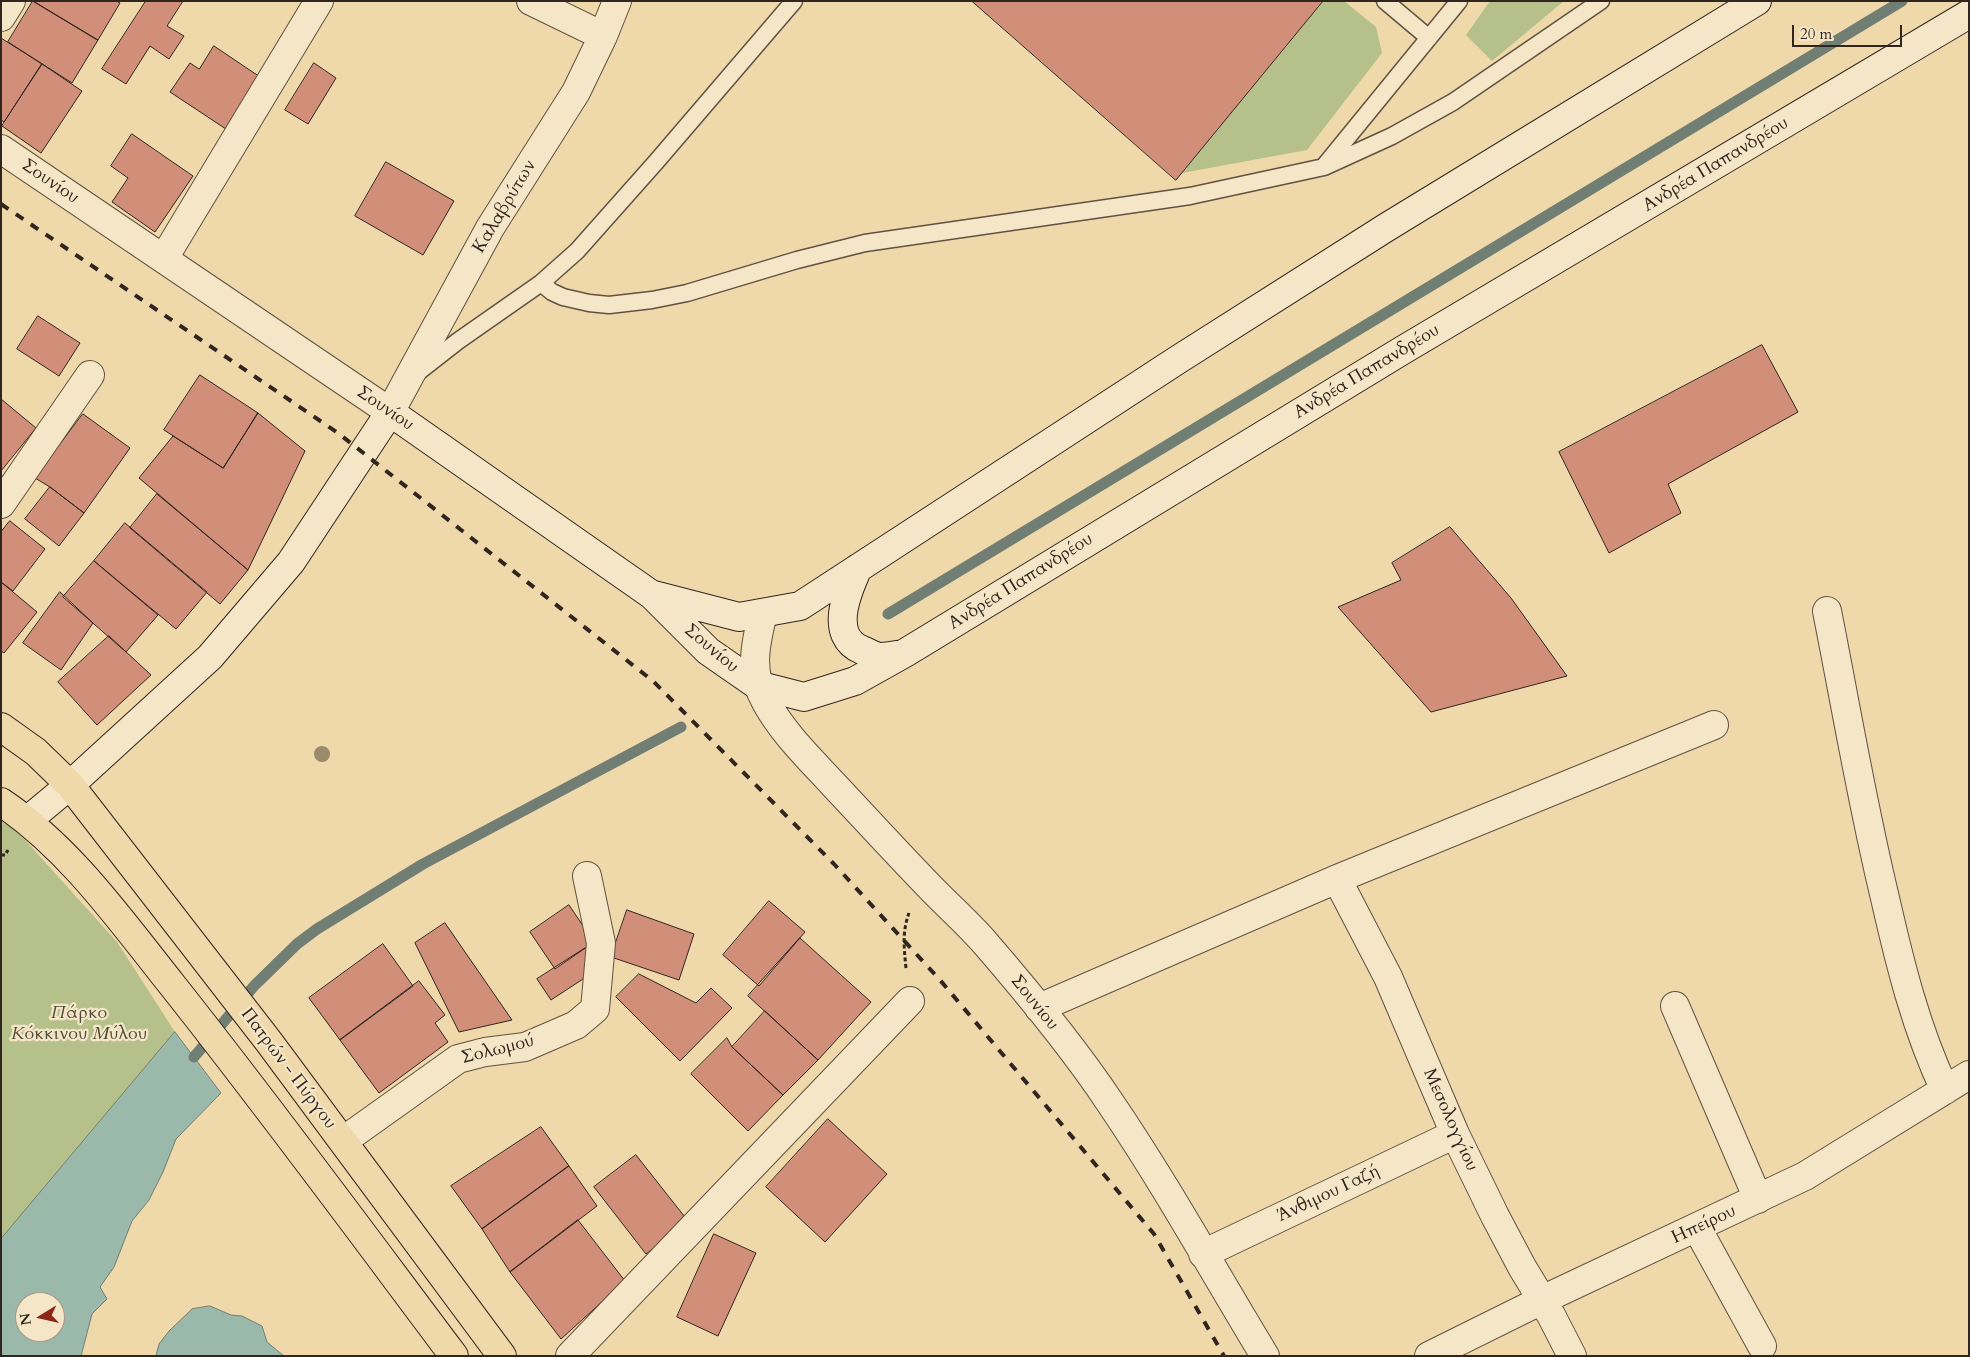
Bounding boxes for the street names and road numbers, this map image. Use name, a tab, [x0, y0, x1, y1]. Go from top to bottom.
street label: Ανδρέα Παπανδρέου	[1639, 113, 1793, 217]
street label: Σουνίου	[17, 155, 83, 209]
street label: Καλαβρύτων	[469, 156, 541, 258]
street label: Ανδρέα Παπανδρέου	[1290, 320, 1444, 424]
street label: Σουνίου	[352, 382, 418, 436]
street label: Ανδρέα Παπανδρέου	[945, 529, 1097, 635]
street label: Σουνίου	[679, 620, 743, 678]
street label: Σουνίου	[1005, 971, 1063, 1035]
street label: Πατρών - Πύργου	[236, 1004, 340, 1134]
street label: Σολωμού	[459, 1031, 537, 1069]
street label: Μεσολογγίου	[1418, 1065, 1482, 1175]
street label: Άνθιμου Γαζή	[1274, 1161, 1384, 1227]
street label: Ηπείρου	[1668, 1201, 1740, 1249]

